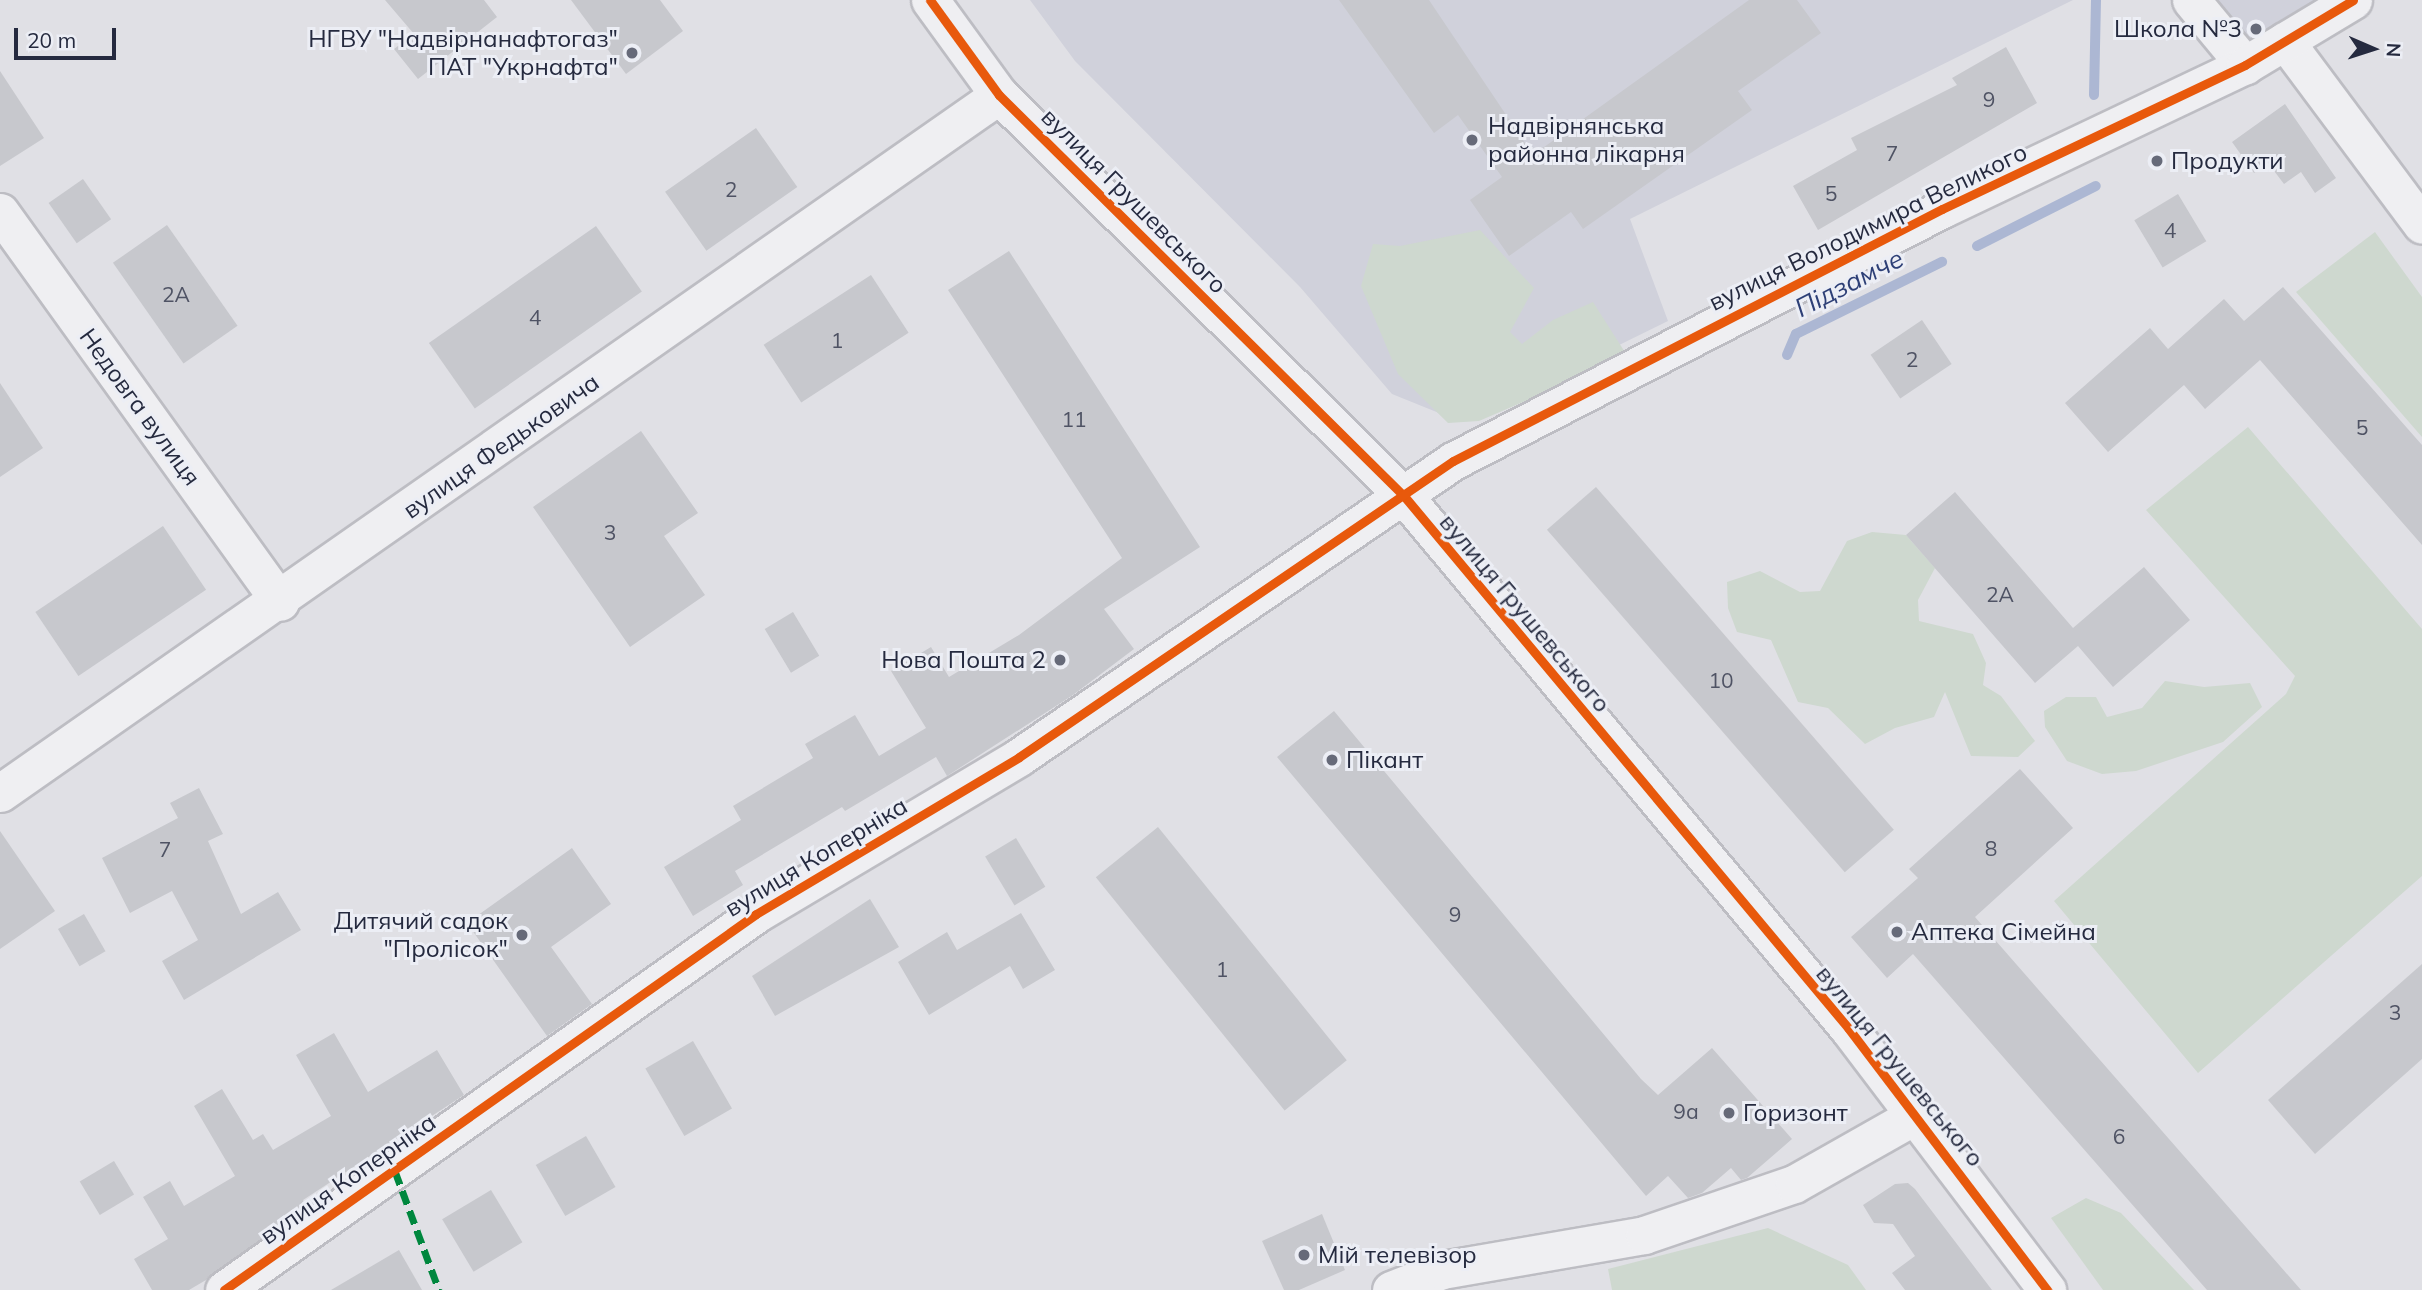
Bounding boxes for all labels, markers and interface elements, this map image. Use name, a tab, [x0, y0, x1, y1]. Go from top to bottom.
scale bar	[18, 14, 119, 58]
north arrow	[2338, 14, 2408, 84]
place label: Школа №3	[2114, 15, 2242, 43]
marker: Школа №3	[2248, 21, 2264, 37]
place label: НГВУ "Надвірнанафтогаз" ПАТ "Укрнафта"	[308, 25, 618, 81]
text: 20 m	[27, 27, 76, 53]
text: N	[2382, 42, 2406, 58]
marker: НГВУ "Надвірнанафтогаз" ПАТ "Укрнафта"	[624, 45, 640, 61]
house number: 9	[1983, 86, 1995, 112]
street label: вулиця Грушевського	[1035, 102, 1233, 300]
place label: Надвірнянська районна лікарня	[1488, 112, 1685, 168]
marker: Надвірнянська районна лікарня	[1462, 130, 1482, 150]
street label: вулиця Володимира Великого	[1704, 137, 2032, 317]
house number: 7	[1886, 140, 1898, 166]
place label: Продукти	[2171, 147, 2284, 175]
marker: Продукти	[2149, 153, 2165, 169]
house number: 2	[725, 176, 737, 202]
house number: 5	[1825, 180, 1837, 206]
house number: 4	[2164, 217, 2176, 243]
water label: Підзамче	[1789, 242, 1909, 324]
house number: 2А	[162, 281, 190, 307]
house number: 4	[529, 304, 541, 330]
street label: Недовга вулиця	[73, 323, 207, 491]
house number: 1	[831, 327, 843, 353]
house number: 2	[1906, 346, 1918, 372]
street label: вулиця Федьковича	[397, 367, 605, 525]
house number: 11	[1061, 406, 1087, 432]
house number: 5	[2356, 414, 2368, 440]
street label: вулиця Грушевського	[1434, 508, 1616, 718]
house number: 3	[604, 519, 616, 545]
house number: 2А	[1986, 581, 2014, 607]
place label: Нова Пошта 2	[881, 646, 1046, 674]
marker: Нова Пошта 2	[1052, 652, 1068, 668]
house number: 10	[1708, 667, 1734, 693]
place label: Пікант	[1346, 746, 1423, 774]
marker: Пікант	[1324, 752, 1340, 768]
street label: вулиця Коперніка	[720, 791, 912, 923]
house number: 8	[1985, 835, 1997, 861]
house number: 7	[159, 836, 171, 862]
house number: 9	[1449, 901, 1461, 927]
place label: Дитячий садок "Пролісок"	[334, 907, 508, 963]
place label: Аптека Сімейна	[1911, 918, 2096, 946]
marker: Аптека Сімейна	[1889, 924, 1905, 940]
marker: Дитячий садок "Пролісок"	[514, 927, 530, 943]
house number: 1	[1216, 956, 1228, 982]
street label: вулиця Грушевського	[1810, 960, 1990, 1172]
house number: 3	[2389, 999, 2401, 1025]
house number: 9а	[1673, 1098, 1699, 1124]
place label: Горизонт	[1743, 1099, 1848, 1127]
marker: Горизонт	[1721, 1105, 1737, 1121]
street label: вулиця Коперніка	[255, 1108, 441, 1250]
house number: 6	[2113, 1123, 2125, 1149]
place label: Мій телевізор	[1318, 1241, 1477, 1269]
marker: Мій телевізор	[1296, 1247, 1312, 1263]

